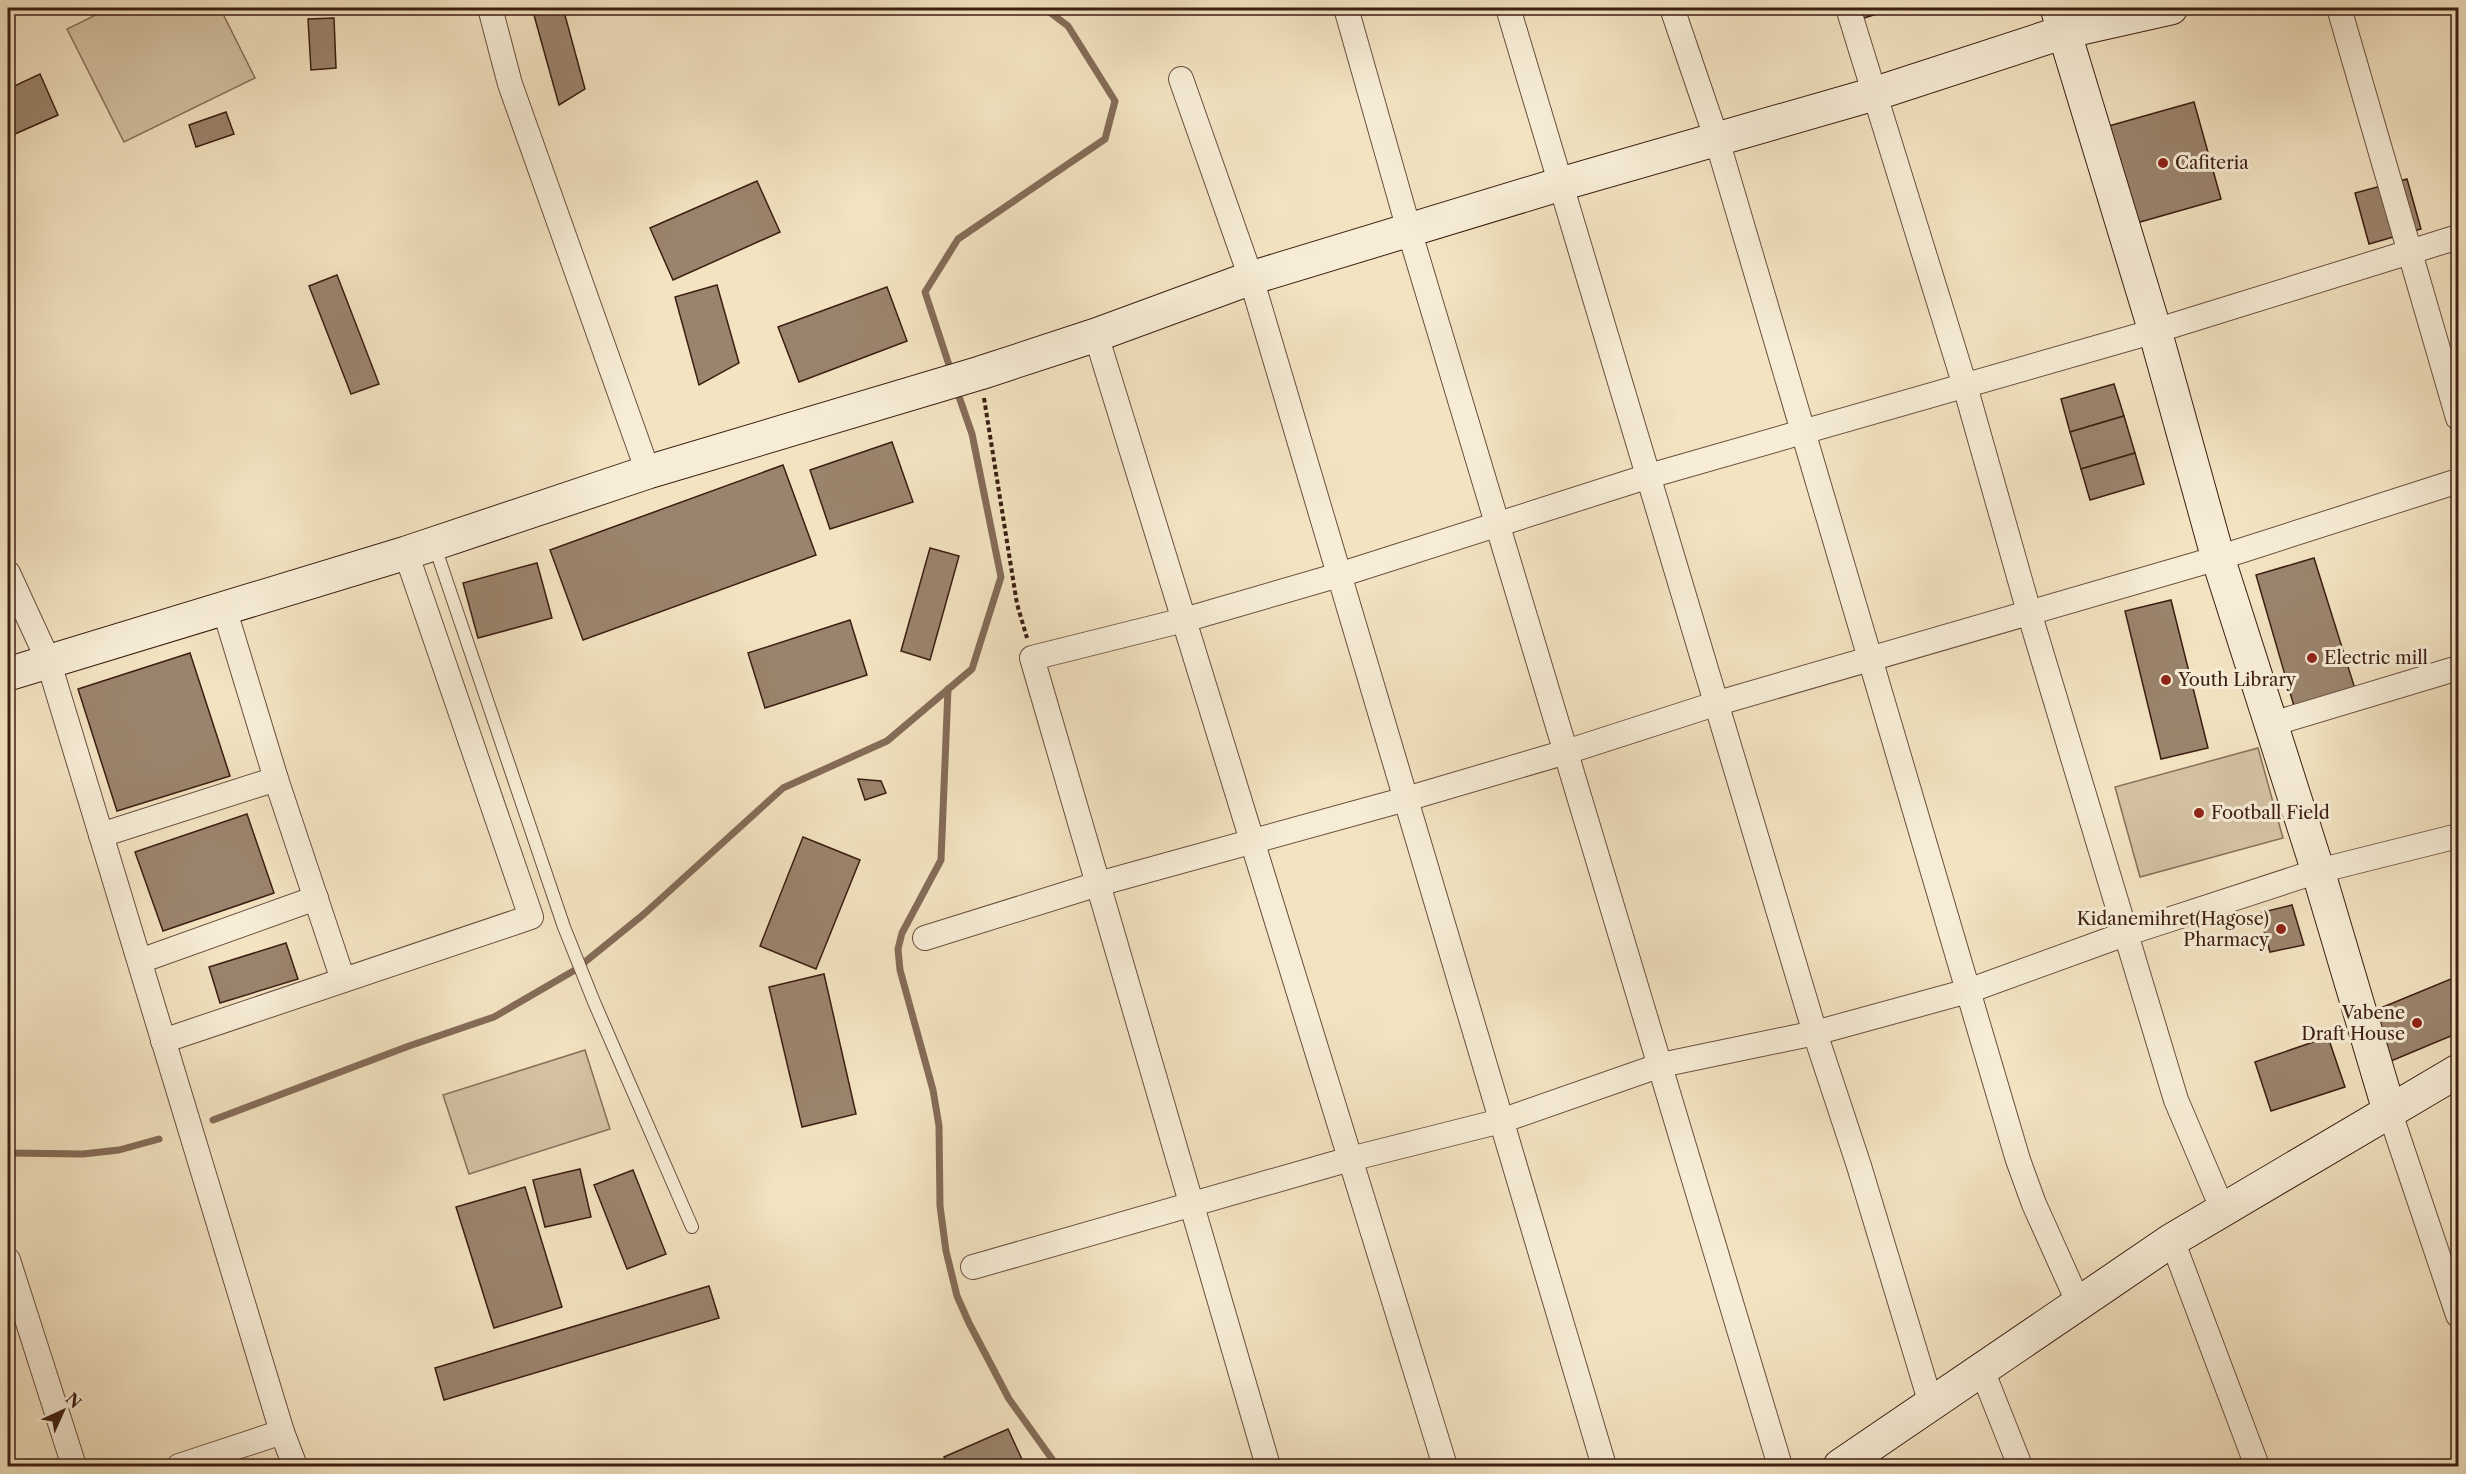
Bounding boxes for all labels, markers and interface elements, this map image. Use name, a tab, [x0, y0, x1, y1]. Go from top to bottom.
place label: Cafiteria	[2175, 152, 2249, 174]
marker: Cafiteria	[2156, 156, 2170, 170]
place label: Electric mill	[2324, 647, 2428, 669]
marker: Electric mill	[2305, 651, 2319, 665]
place label: Youth Library	[2177, 669, 2297, 691]
marker: Youth Library	[2159, 673, 2173, 687]
place label: Football Field	[2211, 802, 2330, 824]
marker: Football Field	[2192, 806, 2206, 820]
place label: Kidanemihret(Hagose) Pharmacy	[2077, 908, 2270, 951]
marker: Kidanemihret(Hagose) Pharmacy	[2274, 922, 2288, 936]
place label: Vabene Draft House	[2301, 1002, 2405, 1045]
marker: Vabene Draft House	[2410, 1016, 2424, 1030]
north arrow	[33, 1381, 93, 1441]
text: N	[62, 1388, 86, 1412]

